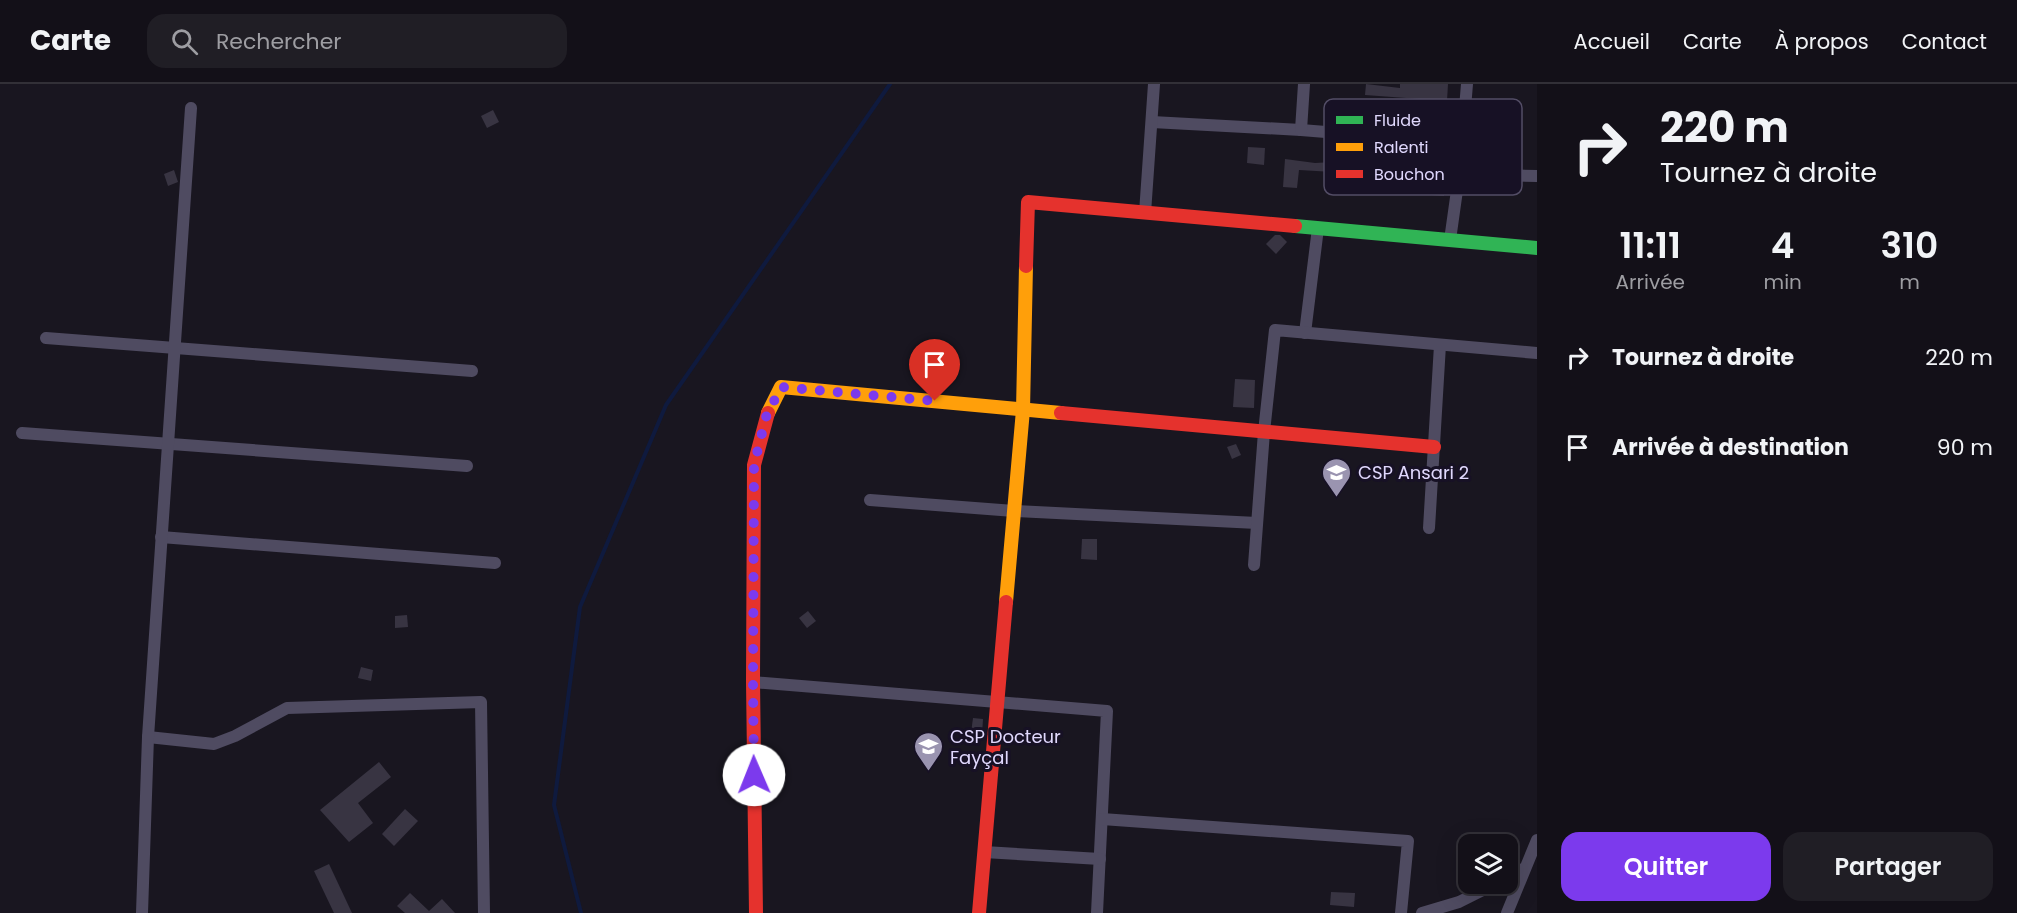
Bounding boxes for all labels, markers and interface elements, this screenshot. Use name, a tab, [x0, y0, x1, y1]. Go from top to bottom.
search box	[147, 14, 567, 68]
text: Carte	[30, 21, 111, 60]
icon: search	[168, 25, 201, 58]
text: Rechercher	[216, 26, 342, 57]
text: Accueil	[1573, 27, 1650, 56]
text: Carte	[1683, 27, 1742, 56]
text: À propos	[1775, 27, 1869, 56]
text: Contact	[1902, 27, 1987, 56]
text: 220 m	[1660, 98, 1789, 157]
legend	[1324, 99, 1522, 195]
icon: right	[1561, 108, 1639, 186]
text: Fluide	[1374, 109, 1421, 132]
text: Ralenti	[1374, 136, 1428, 159]
text: Tournez à droite	[1660, 154, 1877, 191]
text: Bouchon	[1374, 163, 1445, 186]
text: 11:11	[1619, 220, 1681, 271]
text: 4	[1771, 220, 1795, 271]
text: 310	[1881, 220, 1938, 271]
text: Arrivée	[1616, 268, 1685, 296]
text: min	[1764, 268, 1802, 296]
text: m	[1899, 268, 1920, 296]
pin	[909, 339, 960, 401]
icon: right	[1561, 341, 1594, 374]
text: Tournez à droite	[1612, 342, 1794, 373]
text: 220 m	[1925, 342, 1993, 373]
icon: arrive	[918, 348, 951, 381]
icon: arrive	[1561, 431, 1594, 464]
text: Arrivée à destination	[1612, 432, 1849, 463]
text: 90 m	[1937, 432, 1993, 463]
school or university icon: CSP Ansari 2	[1321, 456, 1353, 498]
place label: CSP Ansari 2	[1358, 460, 1469, 485]
place label: CSP Docteur Fayçal	[950, 724, 1061, 770]
school or university icon: CSP Docteur Fayçal	[913, 730, 945, 772]
position arrow	[722, 743, 786, 807]
button: Quitter	[1561, 832, 1771, 901]
button: Partager	[1783, 832, 1993, 901]
map controls	[1458, 834, 1518, 894]
button: layers	[1458, 834, 1518, 894]

